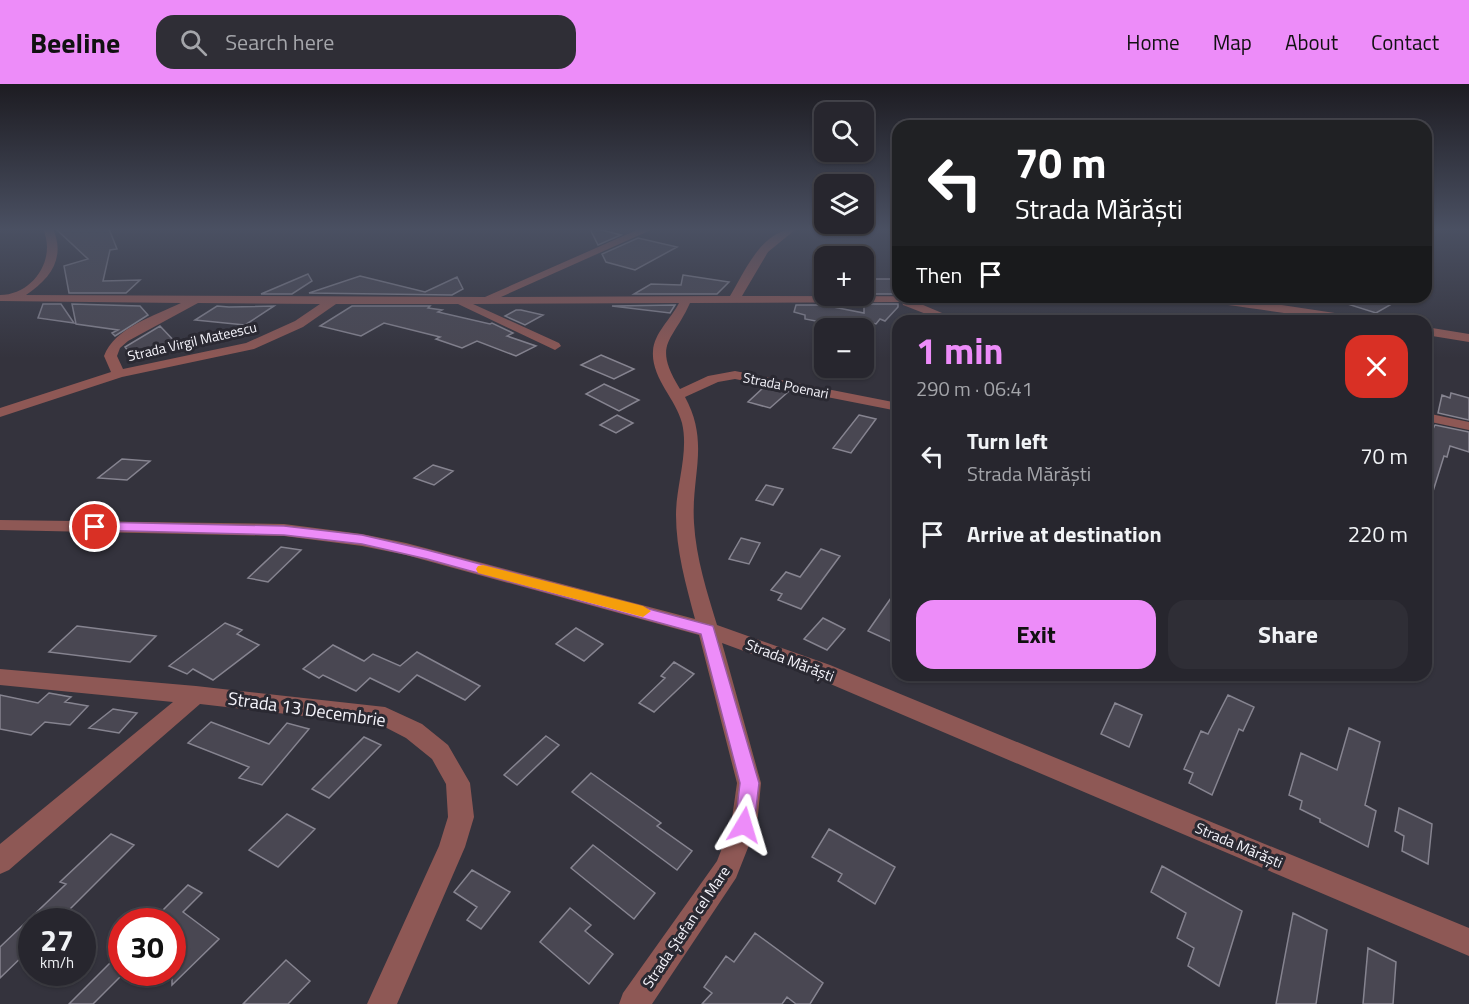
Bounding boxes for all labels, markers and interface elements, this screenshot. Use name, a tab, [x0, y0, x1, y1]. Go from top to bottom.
search box	[156, 15, 576, 69]
text: Beeline	[30, 21, 120, 64]
text: Search here	[225, 25, 334, 59]
icon: search	[177, 26, 210, 59]
text: Home	[1126, 26, 1180, 58]
text: Map	[1213, 26, 1252, 58]
text: About	[1285, 26, 1338, 58]
text: Contact	[1371, 26, 1439, 58]
map controls	[814, 102, 874, 378]
button: search	[814, 102, 874, 162]
text: 70 m	[1015, 130, 1107, 194]
icon: left	[916, 144, 994, 222]
button: layers	[814, 174, 874, 234]
text: Strada Mărăști	[1015, 188, 1183, 229]
button: +	[814, 246, 874, 306]
text: Then	[916, 258, 962, 292]
icon: arrive	[974, 258, 1007, 291]
street label: Strada Virgil Mateescu	[125, 316, 259, 366]
button: −	[814, 318, 874, 378]
text: 1 min	[916, 323, 1003, 378]
button: close	[1345, 335, 1408, 398]
street label: Strada Poenari	[741, 366, 831, 404]
text: 290 m · 06:41	[916, 373, 1033, 404]
text: Turn left	[967, 424, 1048, 458]
text: 70 m	[1360, 439, 1408, 473]
icon: left	[916, 440, 949, 473]
text: Strada Mărăști	[967, 458, 1091, 489]
pin	[69, 501, 120, 552]
icon: arrive	[78, 510, 111, 543]
text: Arrive at destination	[967, 517, 1162, 551]
text: 220 m	[1348, 517, 1408, 551]
icon: arrive	[916, 518, 949, 551]
button: Exit	[916, 600, 1156, 669]
button: Share	[1168, 600, 1408, 669]
street label: Strada Mărăști	[742, 633, 838, 687]
street label: Strada 13 Decembrie	[226, 685, 388, 733]
position arrow	[712, 793, 776, 857]
street label: Strada Mărăști	[1192, 816, 1286, 874]
street label: Strada Ștefan cel Mare	[637, 861, 735, 993]
speed limit sign: 30	[108, 908, 186, 986]
text: 27	[40, 917, 74, 963]
text: km/h	[40, 951, 74, 974]

